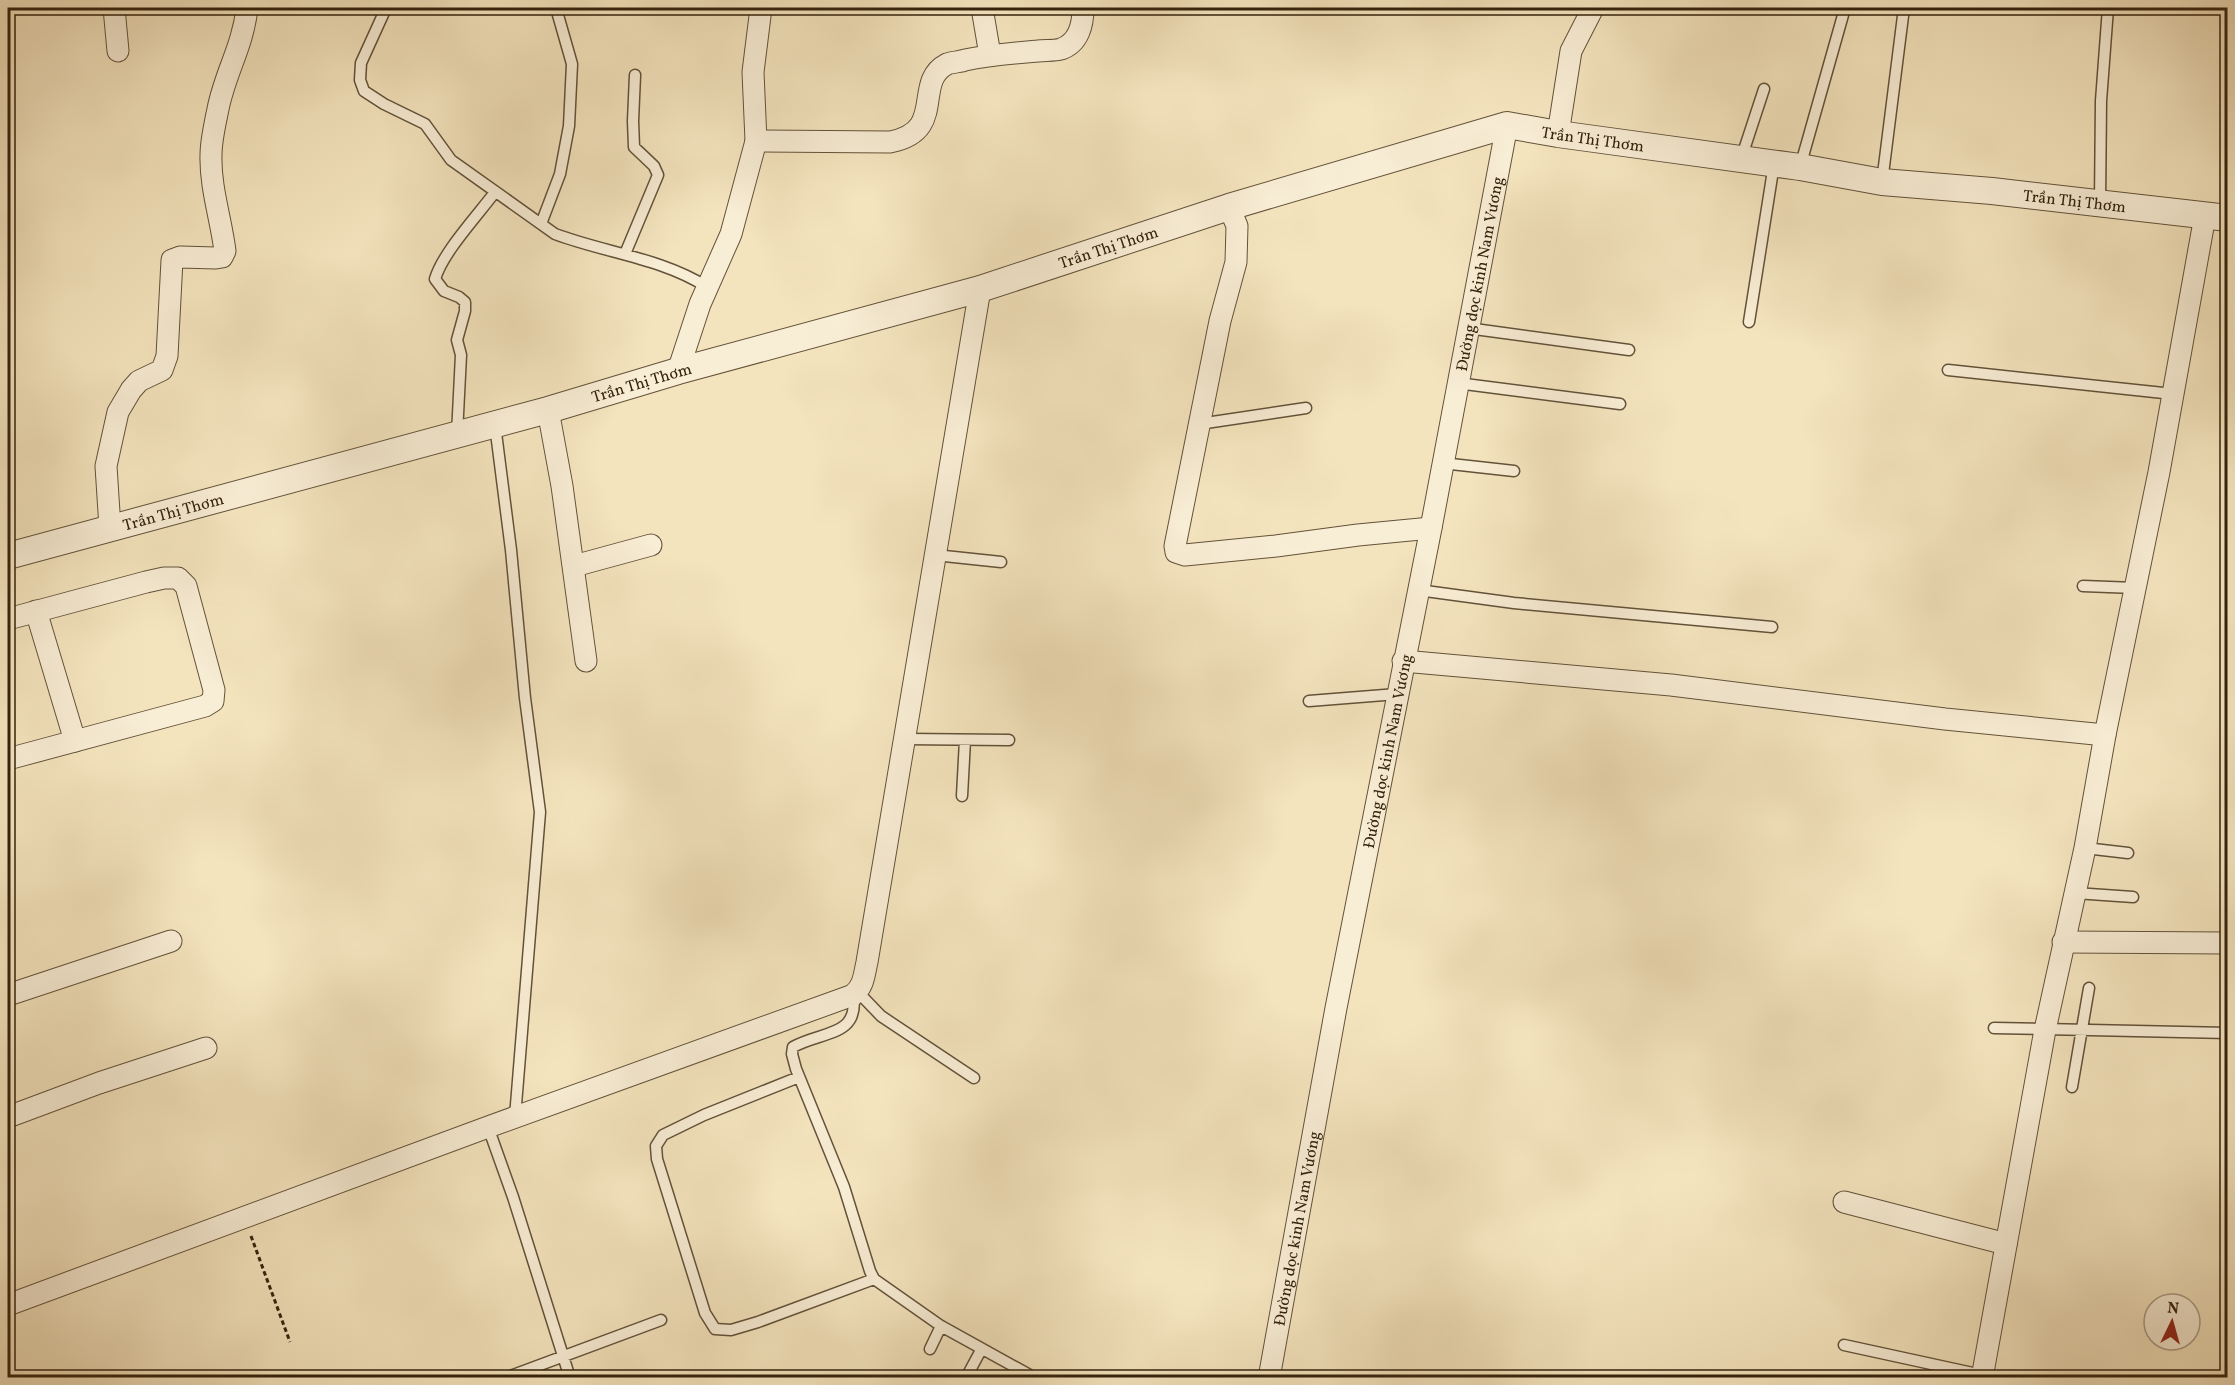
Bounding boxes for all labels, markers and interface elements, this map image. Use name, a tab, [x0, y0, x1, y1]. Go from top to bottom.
street label: Trần Thị Thơm	[1539, 122, 1645, 159]
street label: Đường dọc kinh Nam Vương	[1452, 175, 1510, 373]
street label: Trần Thị Thơm	[2022, 186, 2127, 219]
street label: Trần Thị Thơm	[1056, 222, 1161, 275]
street label: Trần Thị Thơm	[589, 359, 695, 409]
street label: Trần Thị Thơm	[121, 489, 226, 537]
street label: Đường dọc kinh Nam Vương	[1359, 652, 1419, 851]
street label: Đường dọc kinh Nam Vương	[1270, 1129, 1327, 1328]
north arrow	[2142, 1292, 2202, 1352]
text: N	[2166, 1298, 2180, 1321]

